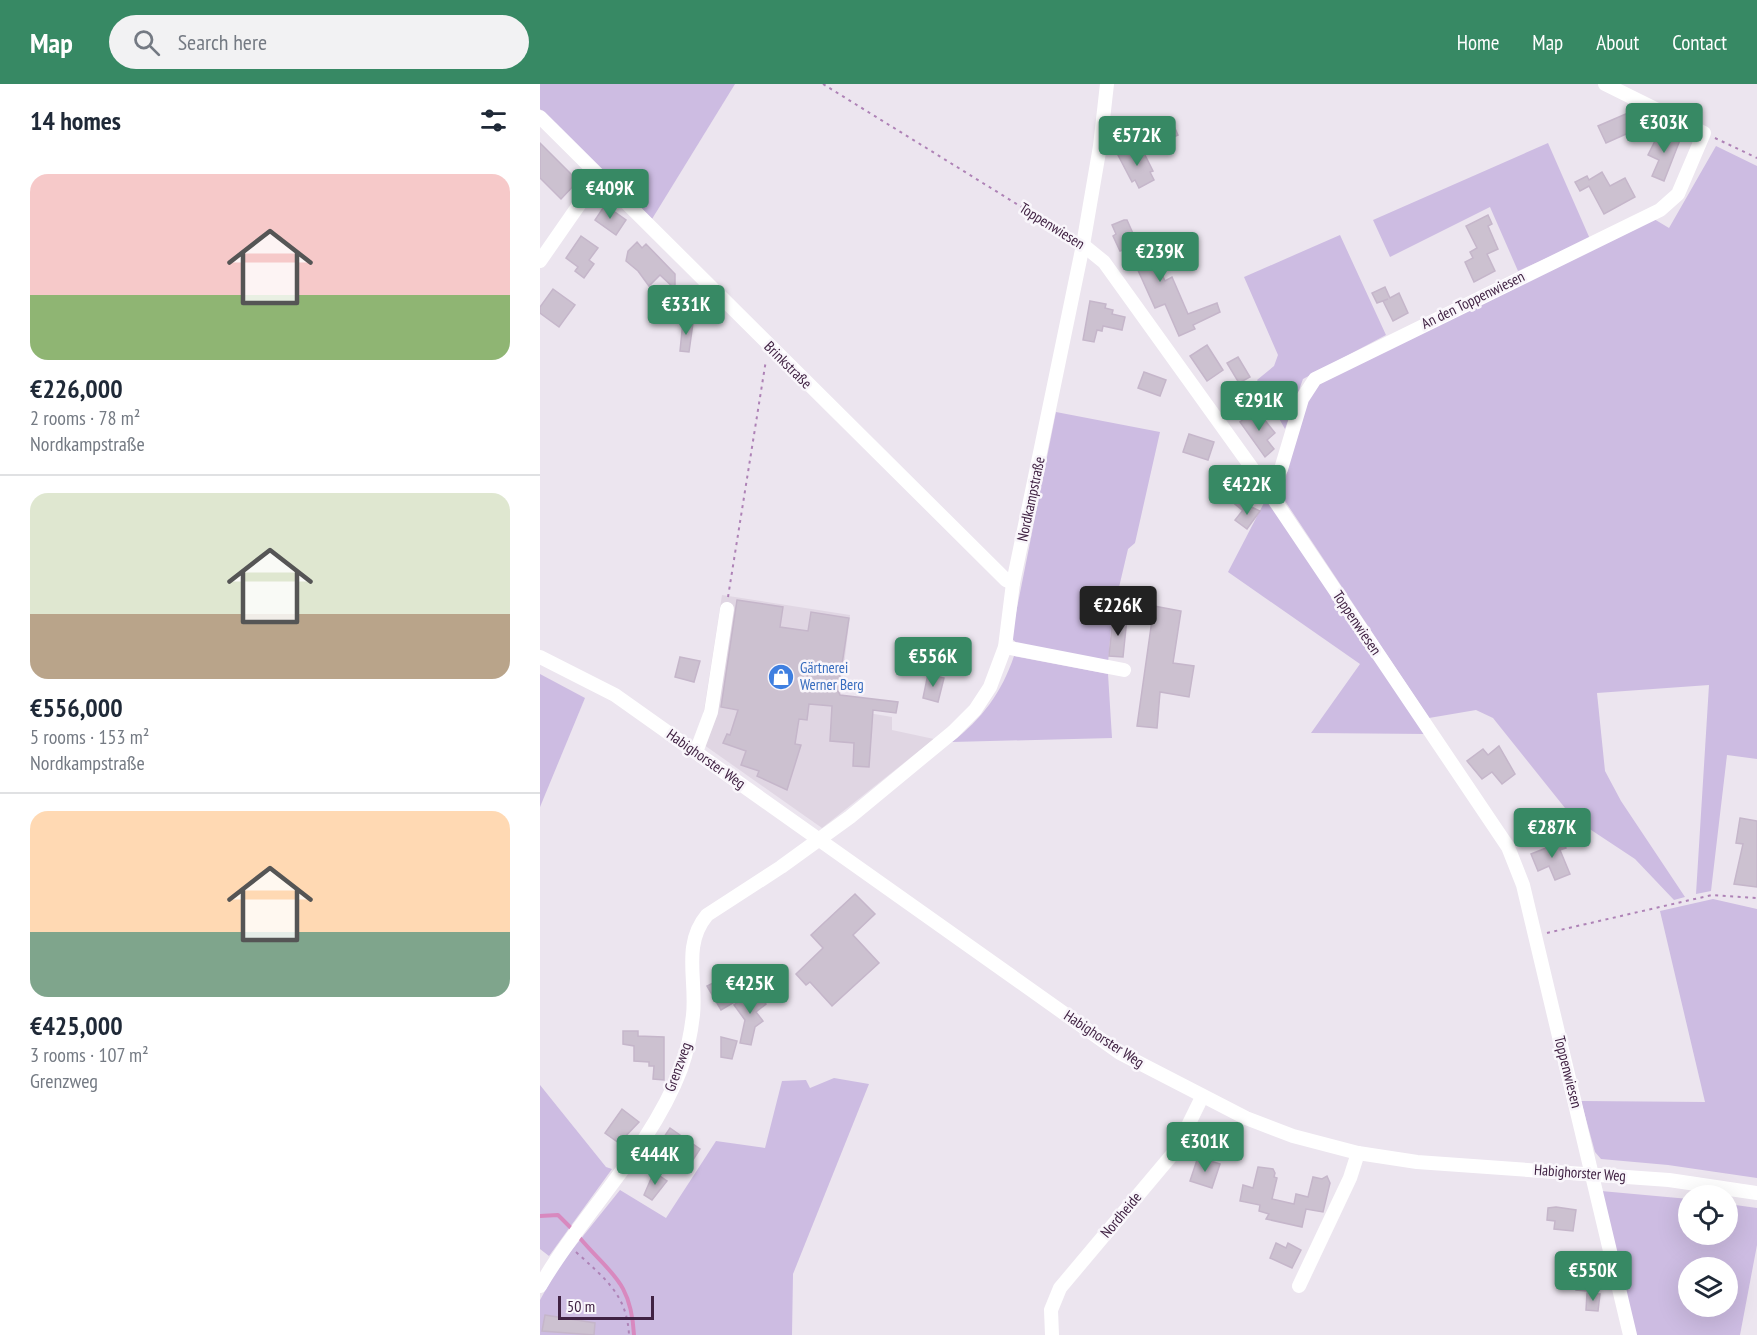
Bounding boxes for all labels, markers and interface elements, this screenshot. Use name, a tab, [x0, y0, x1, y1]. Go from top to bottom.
search box	[109, 15, 529, 69]
text: Map	[30, 24, 73, 61]
icon: search	[130, 26, 163, 59]
text: Search here	[178, 28, 267, 56]
text: Home	[1457, 29, 1499, 56]
text: Map	[1532, 29, 1563, 56]
text: About	[1596, 29, 1639, 56]
text: Contact	[1672, 29, 1727, 56]
pin: €303K	[1622, 103, 1706, 154]
text: 14 homes	[30, 104, 121, 137]
icon: filters	[477, 104, 510, 137]
text: €303K	[1640, 109, 1688, 135]
pin: €572K	[1095, 116, 1179, 167]
text: €572K	[1113, 122, 1161, 148]
pin: €409K	[568, 169, 652, 220]
text: €409K	[586, 175, 634, 201]
street label: Toppenwiesen	[1016, 198, 1089, 253]
icon: home	[216, 213, 324, 321]
pin: €239K	[1118, 232, 1202, 283]
text: €239K	[1136, 238, 1184, 264]
street label: An den Toppenwiesen	[1418, 266, 1528, 333]
pin: €331K	[644, 285, 728, 336]
text: €331K	[662, 291, 710, 317]
street label: Brinkstraße	[761, 337, 816, 392]
text: €226,000	[30, 372, 123, 405]
pin: €291K	[1217, 381, 1301, 432]
text: €291K	[1235, 387, 1283, 413]
text: 2 rooms · 78 m²	[30, 405, 140, 431]
text: Nordkampstraße	[30, 431, 145, 457]
street label: Nordkampstraße	[1012, 455, 1049, 543]
pin: €422K	[1205, 465, 1289, 516]
text: €422K	[1223, 471, 1271, 497]
icon: home	[216, 532, 324, 640]
pin: €226K	[1076, 586, 1160, 637]
street label: Toppenwiesen	[1329, 587, 1386, 659]
text: €226K	[1094, 592, 1142, 618]
pin: €556K	[891, 637, 975, 688]
text: €556K	[909, 643, 957, 669]
place label: Gärtnerei Werner Berg	[800, 658, 864, 694]
shop icon: Gärtnerei Werner Berg	[766, 662, 796, 692]
text: €556,000	[30, 691, 123, 724]
text: 5 rooms · 153 m²	[30, 724, 149, 750]
street label: Habighorster Weg	[663, 724, 749, 793]
text: Nordkampstraße	[30, 750, 145, 776]
pin: €287K	[1510, 808, 1594, 859]
text: €287K	[1528, 814, 1576, 840]
icon: home	[216, 850, 324, 958]
pin: €425K	[708, 964, 792, 1015]
text: €425K	[726, 970, 774, 996]
street label: Habighorster Weg	[1061, 1006, 1148, 1072]
text: €425,000	[30, 1009, 123, 1042]
street label: Toppenwiesen	[1550, 1034, 1587, 1110]
street label: Grenzweg	[660, 1040, 695, 1094]
text: 3 rooms · 107 m²	[30, 1042, 149, 1068]
text: Grenzweg	[30, 1068, 98, 1094]
pin: €301K	[1163, 1122, 1247, 1173]
text: €301K	[1181, 1128, 1229, 1154]
pin: €444K	[613, 1135, 697, 1186]
text: €444K	[631, 1141, 679, 1167]
street label: Habighorster Weg	[1534, 1160, 1627, 1185]
map controls	[1678, 1185, 1738, 1317]
button: locate	[1678, 1185, 1738, 1245]
street label: Nordheide	[1096, 1188, 1145, 1241]
pin: €550K	[1551, 1251, 1635, 1302]
text: €550K	[1569, 1257, 1617, 1283]
button: layers	[1678, 1257, 1738, 1317]
scale bar	[558, 1293, 654, 1320]
text: 50 m	[567, 1296, 595, 1316]

